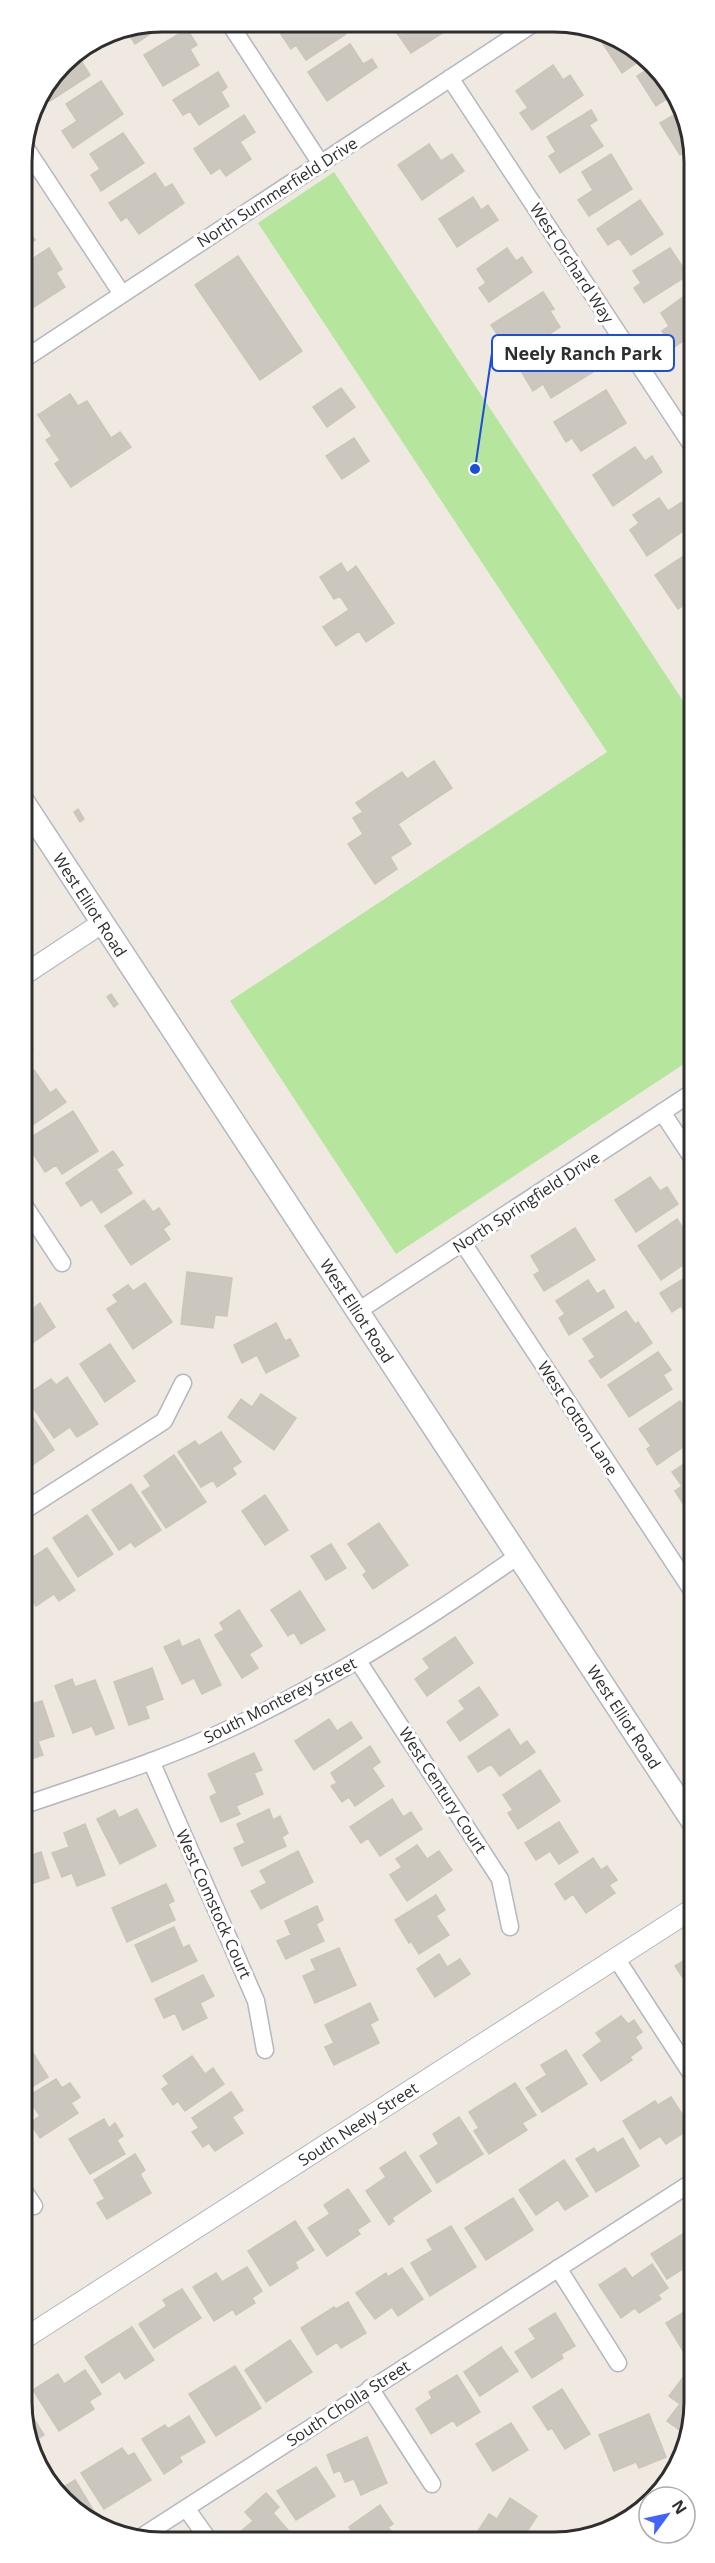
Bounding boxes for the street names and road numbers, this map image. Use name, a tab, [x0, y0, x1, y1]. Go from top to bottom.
street label: North Summerfield Drive	[193, 132, 361, 252]
street label: West Orchard Way	[525, 199, 620, 328]
street label: West Elliot Road	[48, 849, 132, 961]
street label: North Springfield Drive	[448, 1146, 604, 1258]
street label: West Elliot Road	[315, 1255, 399, 1367]
street label: West Cotton Lane	[533, 1357, 623, 1479]
street label: South Monterey Street	[200, 1652, 360, 1748]
street label: West Elliot Road	[582, 1661, 666, 1773]
street label: West Century Court	[394, 1723, 492, 1858]
street label: West Comstock Court	[171, 1826, 257, 1982]
street label: South Neely Street	[294, 2077, 422, 2171]
street label: South Cholla Street	[282, 2355, 414, 2451]

